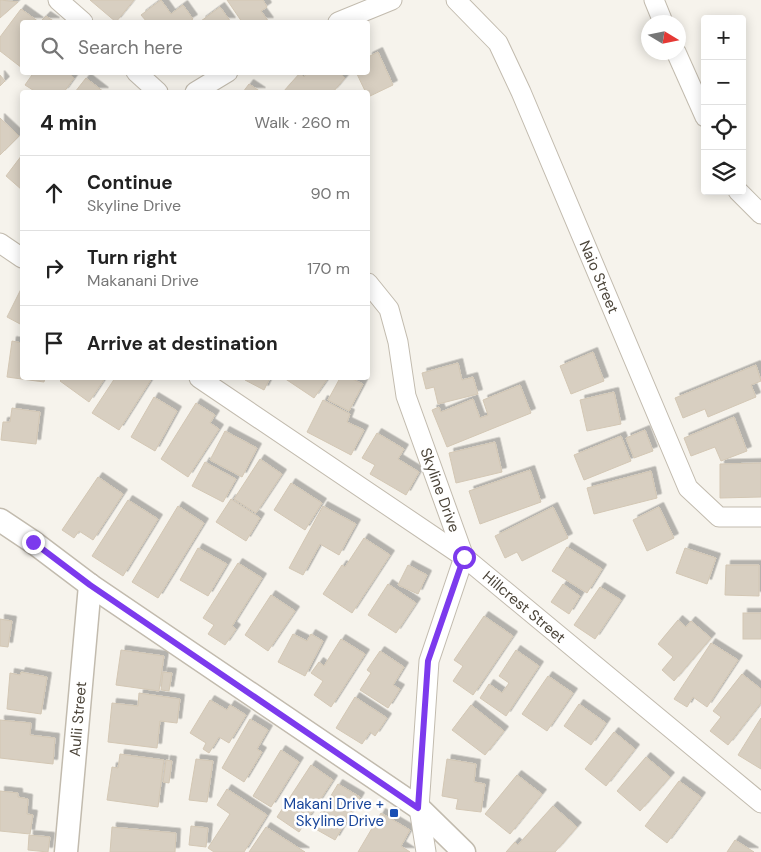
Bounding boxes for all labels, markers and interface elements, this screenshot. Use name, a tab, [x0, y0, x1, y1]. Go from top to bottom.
north arrow	[641, 15, 686, 60]
map controls	[701, 15, 746, 195]
button: +	[701, 15, 746, 60]
search box	[20, 20, 370, 75]
icon: search	[38, 34, 66, 62]
text: Search here	[78, 35, 183, 60]
button: −	[701, 60, 746, 105]
button: locate	[701, 105, 746, 150]
text: 4 min	[40, 109, 97, 137]
text: Walk · 260 m	[255, 112, 350, 133]
button: layers	[701, 150, 746, 195]
text: Continue	[87, 170, 173, 195]
icon: ahead	[40, 179, 68, 207]
text: 90 m	[310, 183, 350, 204]
text: Skyline Drive	[87, 195, 181, 216]
street label: Naio Street	[575, 237, 623, 317]
text: Turn right	[87, 245, 177, 270]
icon: right	[40, 254, 68, 282]
text: 170 m	[307, 258, 350, 279]
text: Makanani Drive	[87, 270, 199, 291]
icon: arrive	[40, 329, 68, 357]
text: Arrive at destination	[87, 331, 278, 356]
street label: Skyline Drive	[416, 445, 464, 535]
route end	[22, 531, 45, 554]
route start	[453, 546, 476, 569]
street label: Hillcrest Street	[478, 566, 570, 648]
street label: Aulii Street	[65, 680, 91, 757]
place label: Makani Drive + Skyline Drive	[284, 794, 384, 831]
marker: Makani Drive + Skyline Drive	[388, 807, 400, 819]

